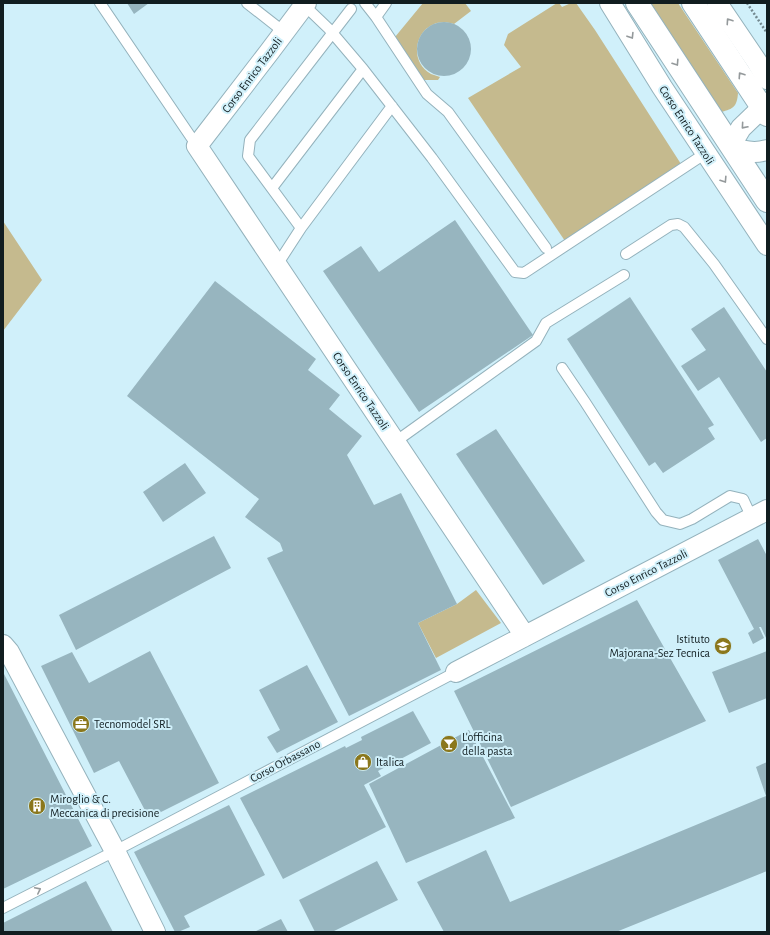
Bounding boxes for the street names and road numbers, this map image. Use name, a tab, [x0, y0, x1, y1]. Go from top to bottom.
street label: Corso Enrico Tazzoli	[220, 35, 284, 115]
street label: Corso Enrico Tazzoli	[657, 84, 717, 166]
street label: Corso Enrico Tazzoli	[331, 350, 391, 432]
street label: Corso Enrico Tazzoli	[603, 547, 689, 599]
street label: Corso Orbassano	[248, 737, 322, 785]

